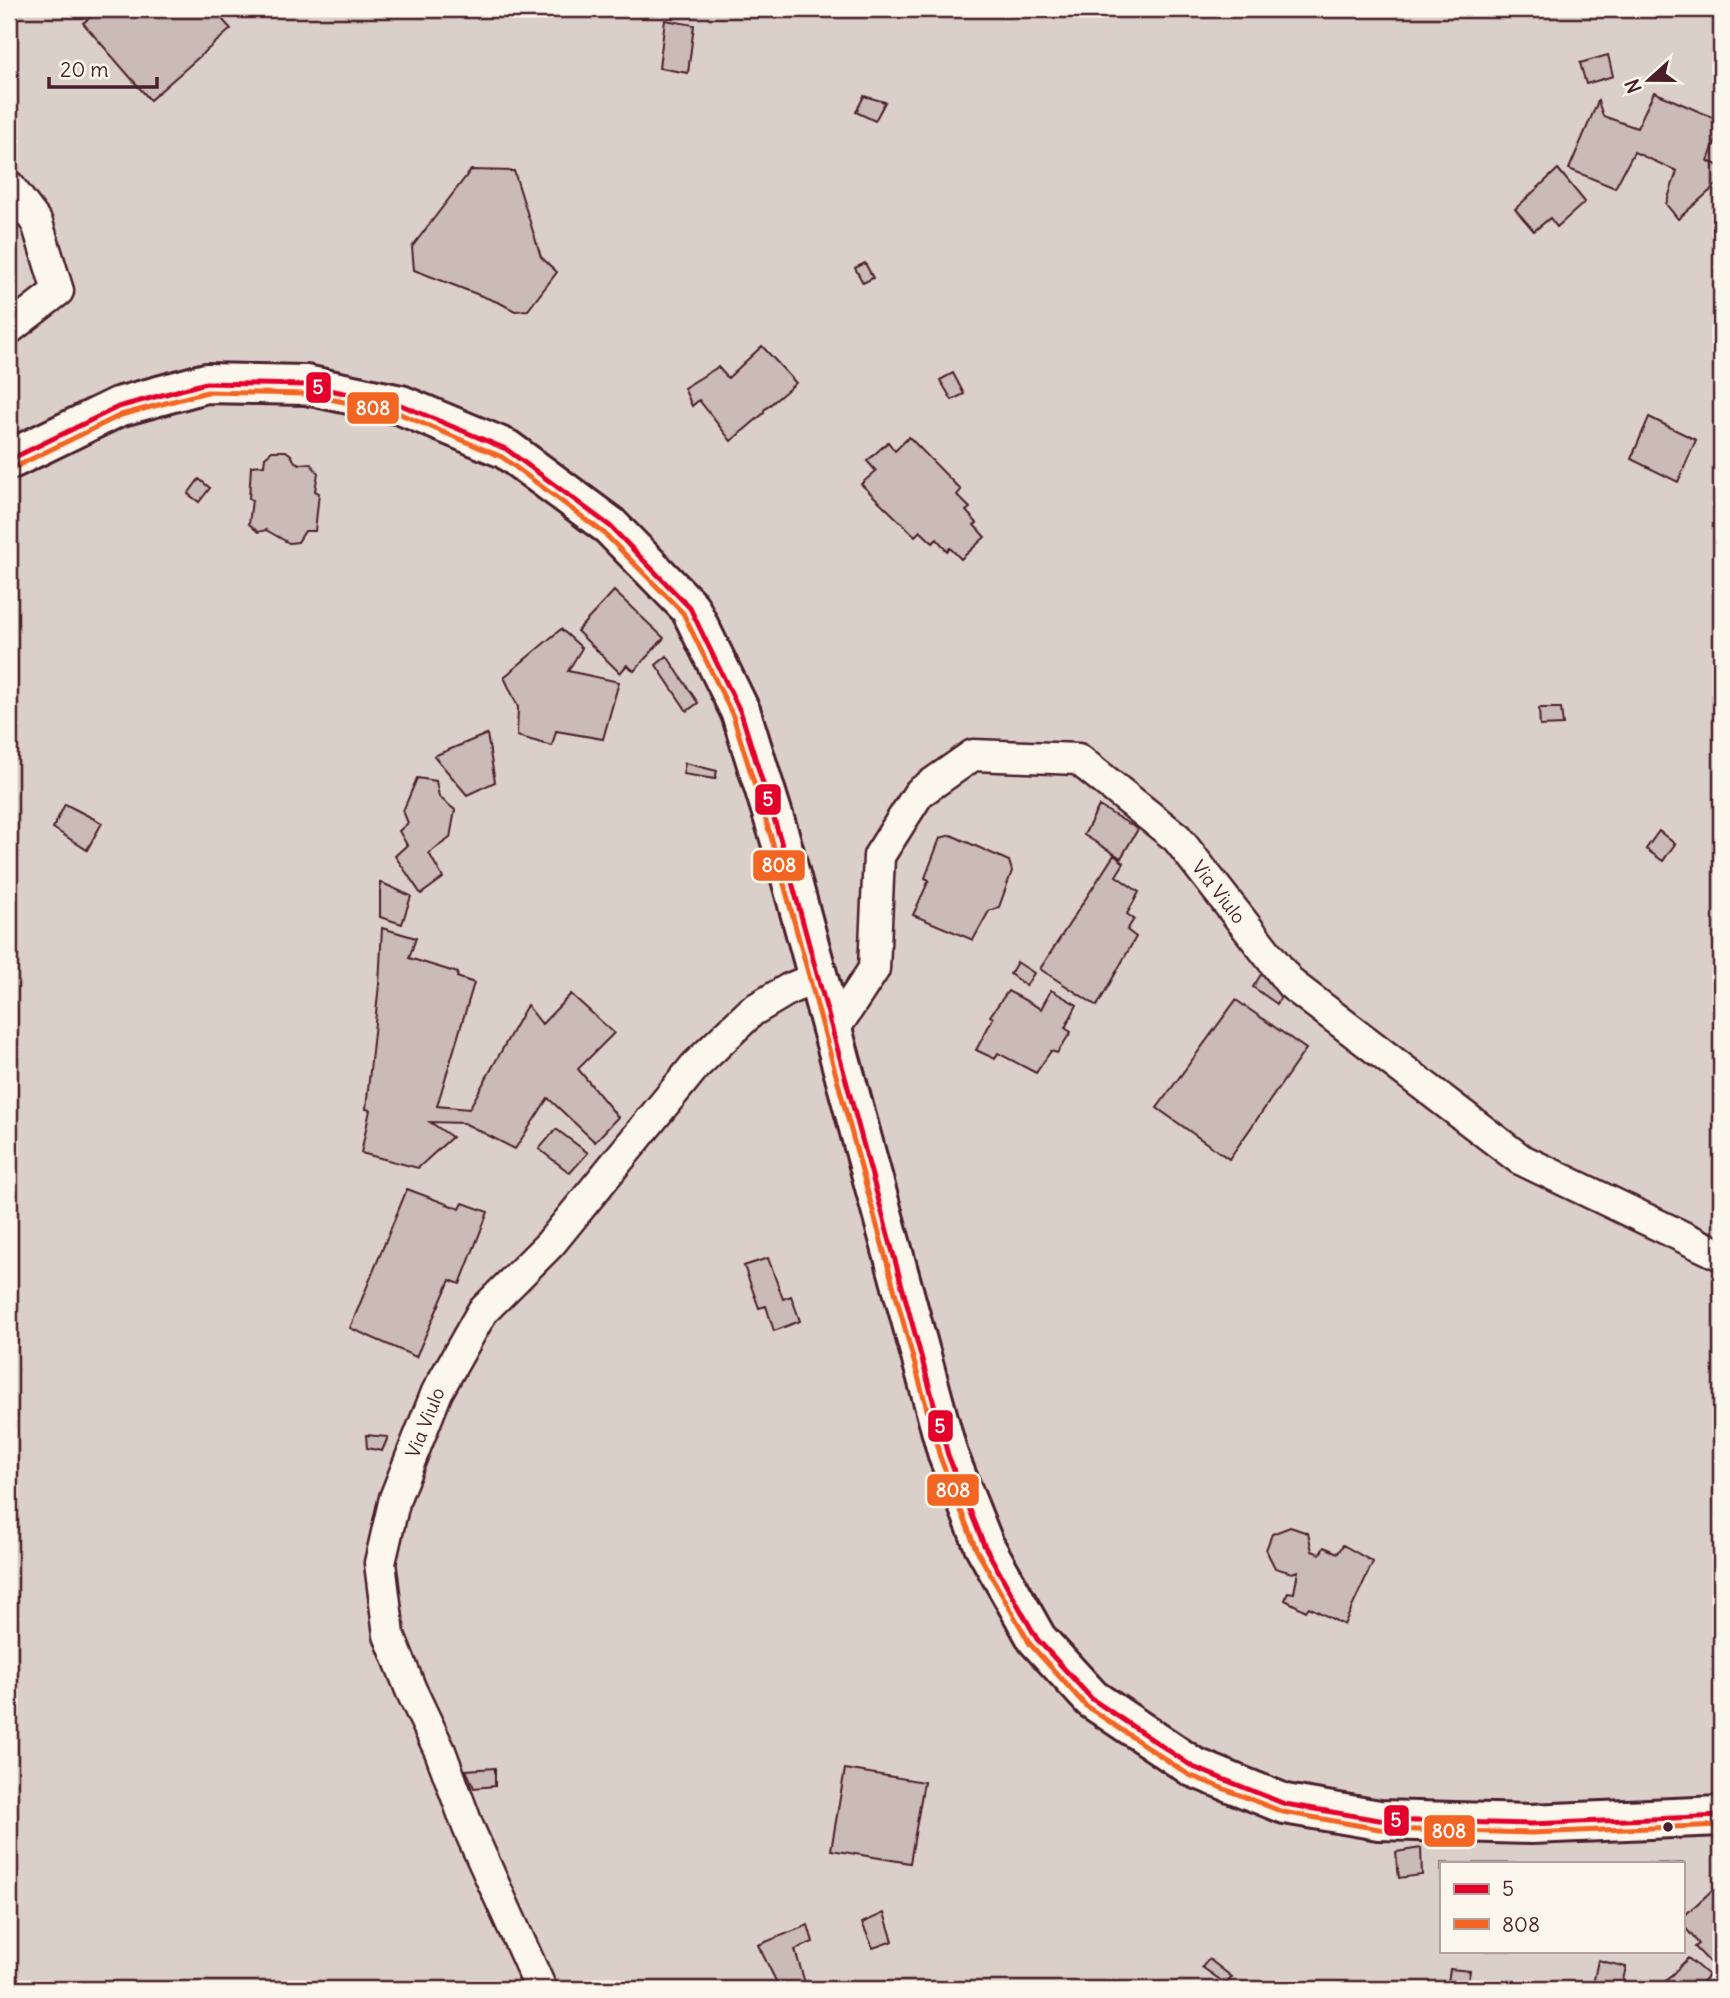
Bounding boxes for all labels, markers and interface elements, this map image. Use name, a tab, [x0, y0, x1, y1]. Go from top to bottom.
scale bar	[49, 46, 158, 90]
north arrow	[1614, 46, 1684, 116]
text: 20 m	[60, 56, 109, 83]
text: N	[1620, 76, 1647, 97]
line badge: 5	[305, 371, 332, 404]
text: 5	[313, 375, 324, 399]
line badge: 808	[346, 391, 400, 425]
text: 808	[356, 396, 390, 420]
line badge: 5	[754, 783, 782, 816]
text: 5	[763, 787, 774, 811]
line badge: 808	[752, 849, 806, 882]
text: 808	[762, 853, 796, 877]
street label: Via Viulo	[1187, 855, 1251, 928]
street label: Via Viulo	[400, 1384, 450, 1461]
line badge: 5	[927, 1409, 954, 1443]
text: 5	[935, 1414, 946, 1438]
line badge: 808	[926, 1473, 980, 1507]
text: 808	[936, 1478, 970, 1502]
line badge: 5	[1383, 1804, 1410, 1837]
text: 5	[1391, 1808, 1402, 1832]
line badge: 808	[1423, 1814, 1476, 1848]
text: 808	[1432, 1819, 1466, 1843]
unlabelled marker	[1661, 1820, 1675, 1834]
legend	[1440, 1862, 1684, 1952]
text: 5	[1502, 1875, 1514, 1902]
text: 808	[1502, 1911, 1540, 1938]

